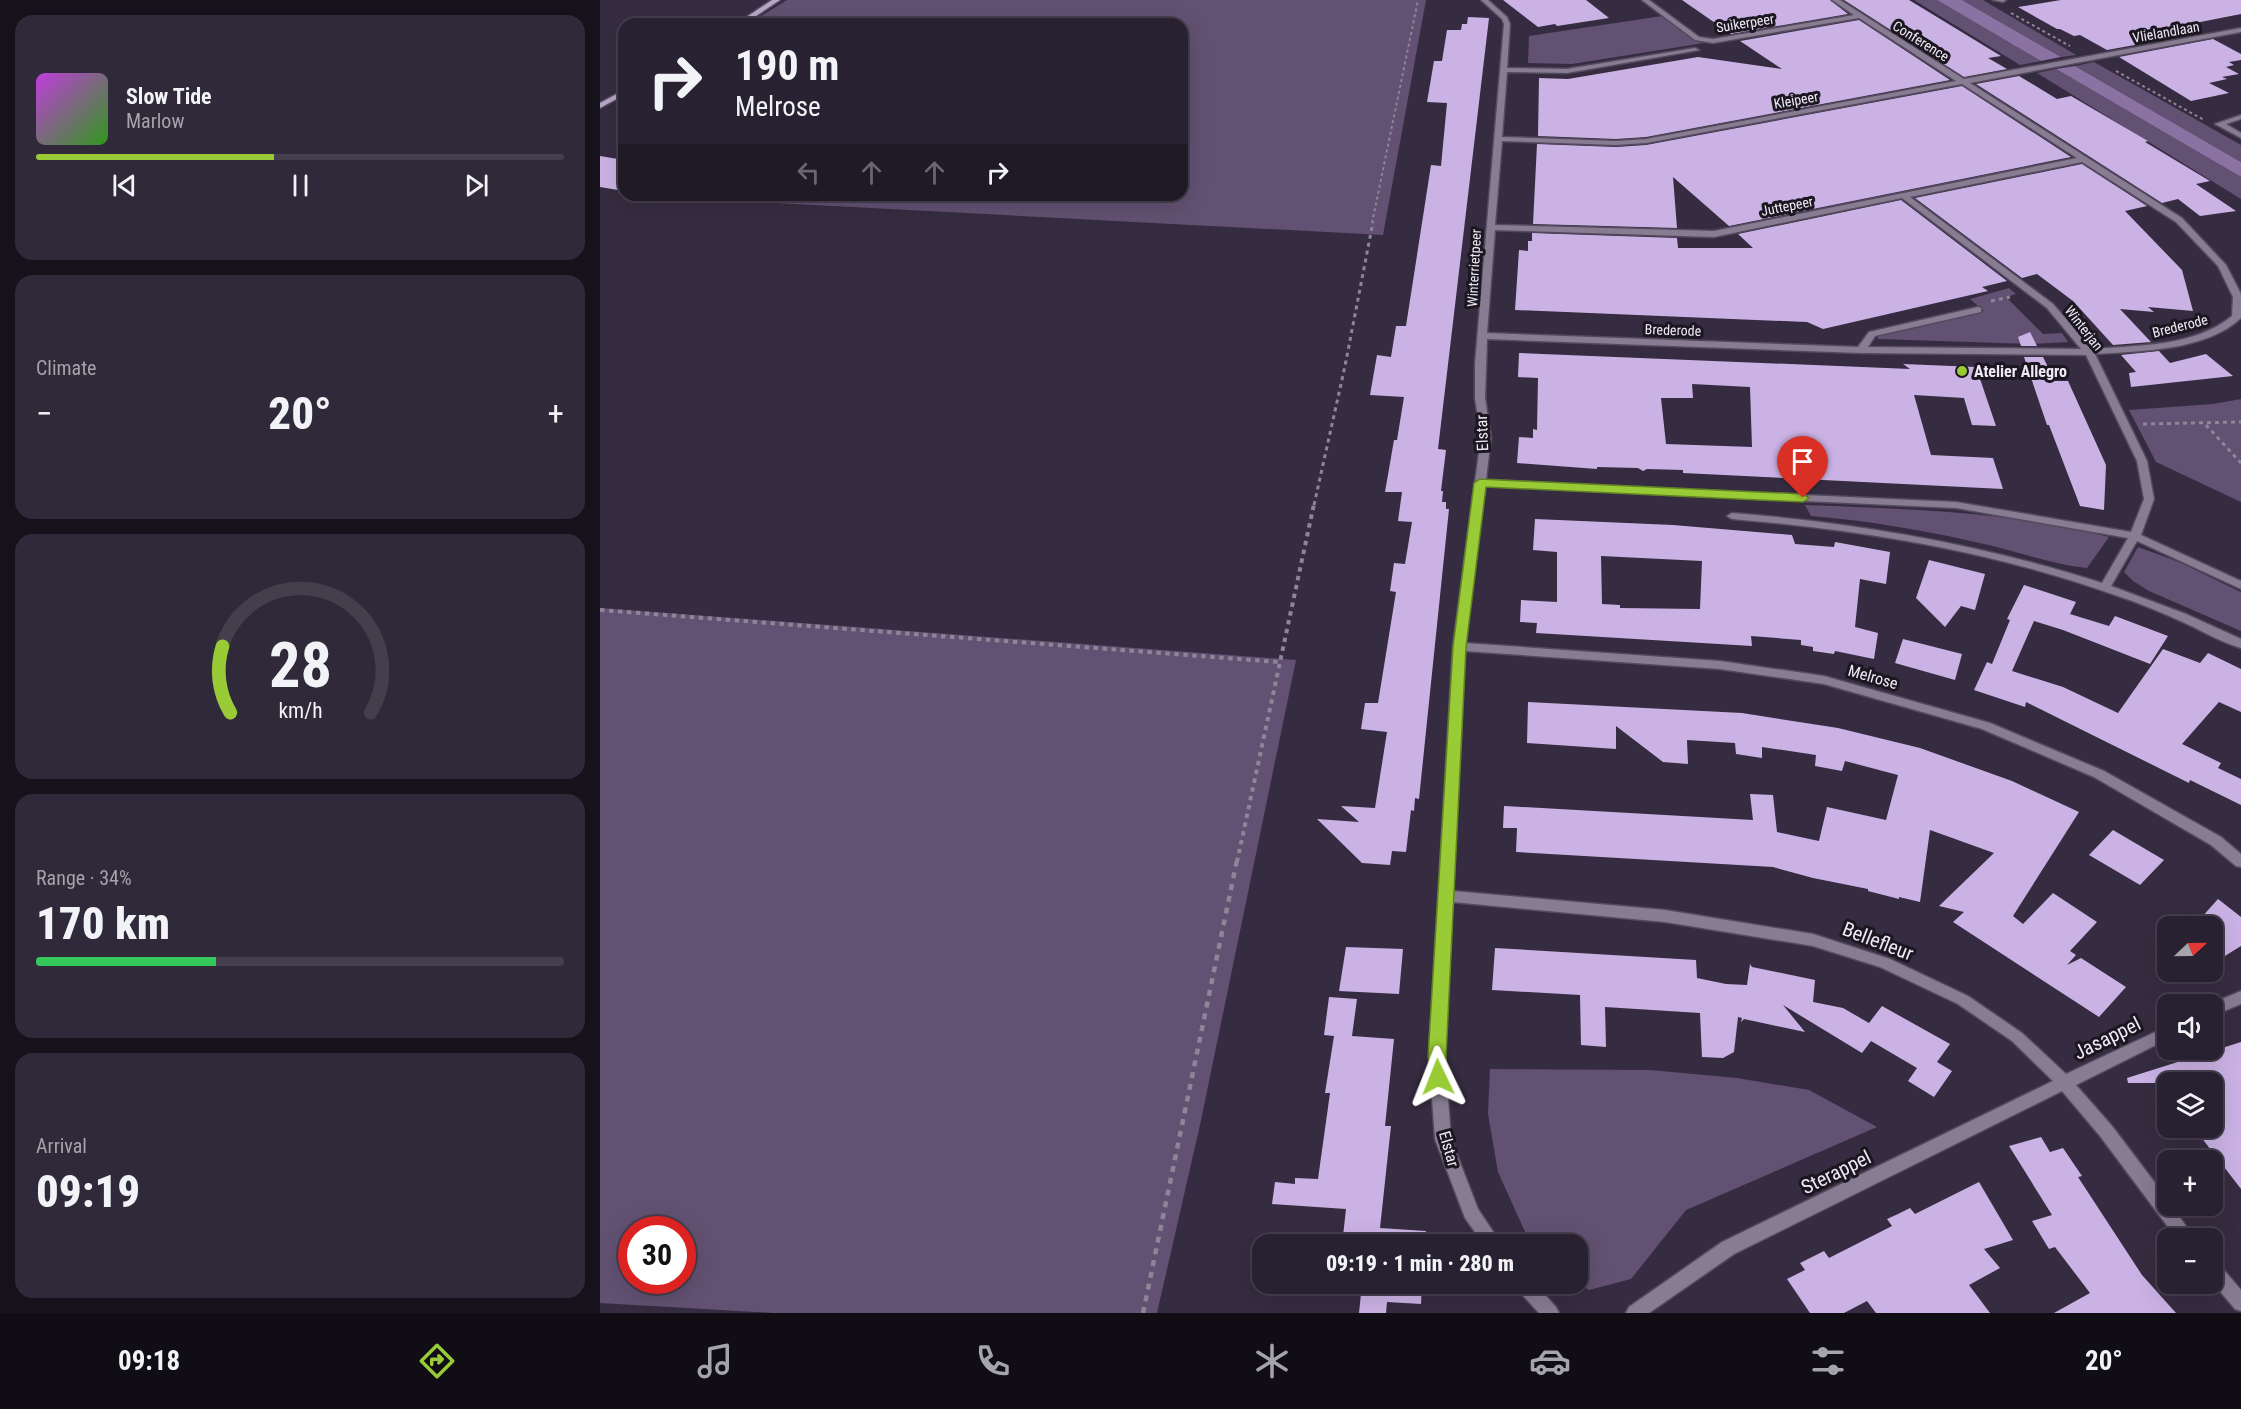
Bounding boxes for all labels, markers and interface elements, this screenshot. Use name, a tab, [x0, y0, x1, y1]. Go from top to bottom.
street label: Suikerpeer	[1715, 11, 1775, 35]
street label: Conference	[1890, 17, 1952, 65]
street label: Vlielandlaan	[2131, 18, 2201, 46]
text: 190 m	[735, 41, 840, 90]
icon: right	[636, 42, 714, 120]
text: Slow Tide	[126, 84, 212, 109]
street label: Kleipeer	[1772, 88, 1820, 112]
text: Melrose	[735, 91, 821, 123]
text: Marlow	[126, 109, 184, 133]
icon: left	[792, 156, 825, 189]
icon: ahead	[855, 156, 888, 189]
icon: ahead	[918, 156, 951, 189]
icon: right	[981, 156, 1014, 189]
icon: previous	[108, 169, 141, 202]
icon: pause	[284, 169, 317, 202]
icon: next	[460, 169, 493, 202]
street label: Juttepeer	[1760, 193, 1814, 219]
street label: Winterrietpeer	[1464, 229, 1484, 307]
street label: Winterjan	[2062, 302, 2106, 354]
street label: Brederode	[2151, 311, 2210, 341]
street label: Brederode	[1644, 321, 1702, 339]
text: Climate	[36, 356, 96, 380]
place label: Atelier Allegro	[1974, 362, 2067, 381]
marker: Atelier Allegro	[1955, 364, 1969, 378]
text: 20°	[268, 387, 332, 440]
text: −	[36, 394, 53, 433]
text: +	[548, 394, 564, 433]
street label: Elstar	[1472, 414, 1492, 451]
pin	[1777, 436, 1828, 498]
icon: arrive	[1786, 445, 1819, 478]
text: 28	[268, 630, 332, 703]
street label: Melrose	[1846, 661, 1900, 693]
text: km/h	[278, 699, 322, 724]
text: Range · 34%	[36, 866, 132, 890]
text: 170 km	[36, 897, 170, 950]
north arrow	[2157, 916, 2223, 982]
map controls	[2157, 916, 2223, 1294]
street label: Bellefleur	[1839, 917, 1917, 965]
button: sound	[2157, 994, 2223, 1060]
street label: Jasappel	[2070, 1012, 2144, 1064]
position arrow	[1406, 1045, 1470, 1109]
button: layers	[2157, 1072, 2223, 1138]
street label: Elstar	[1435, 1129, 1463, 1169]
text: Arrival	[36, 1134, 87, 1158]
street label: Sterappel	[1797, 1145, 1875, 1199]
button: +	[2157, 1150, 2223, 1216]
text: 09:19	[36, 1165, 140, 1218]
speed limit sign: 30	[618, 1216, 696, 1294]
button: −	[2157, 1228, 2223, 1294]
text: 09:19 · 1 min · 280 m	[1326, 1251, 1514, 1276]
icon: directions	[416, 1340, 458, 1382]
icon: music	[694, 1340, 736, 1382]
icon: phone	[972, 1340, 1014, 1382]
icon: climate	[1251, 1340, 1293, 1382]
icon: car	[1529, 1340, 1571, 1382]
icon: filters	[1807, 1340, 1849, 1382]
text: 09:18	[118, 1345, 180, 1377]
text: 20°	[2085, 1345, 2123, 1377]

